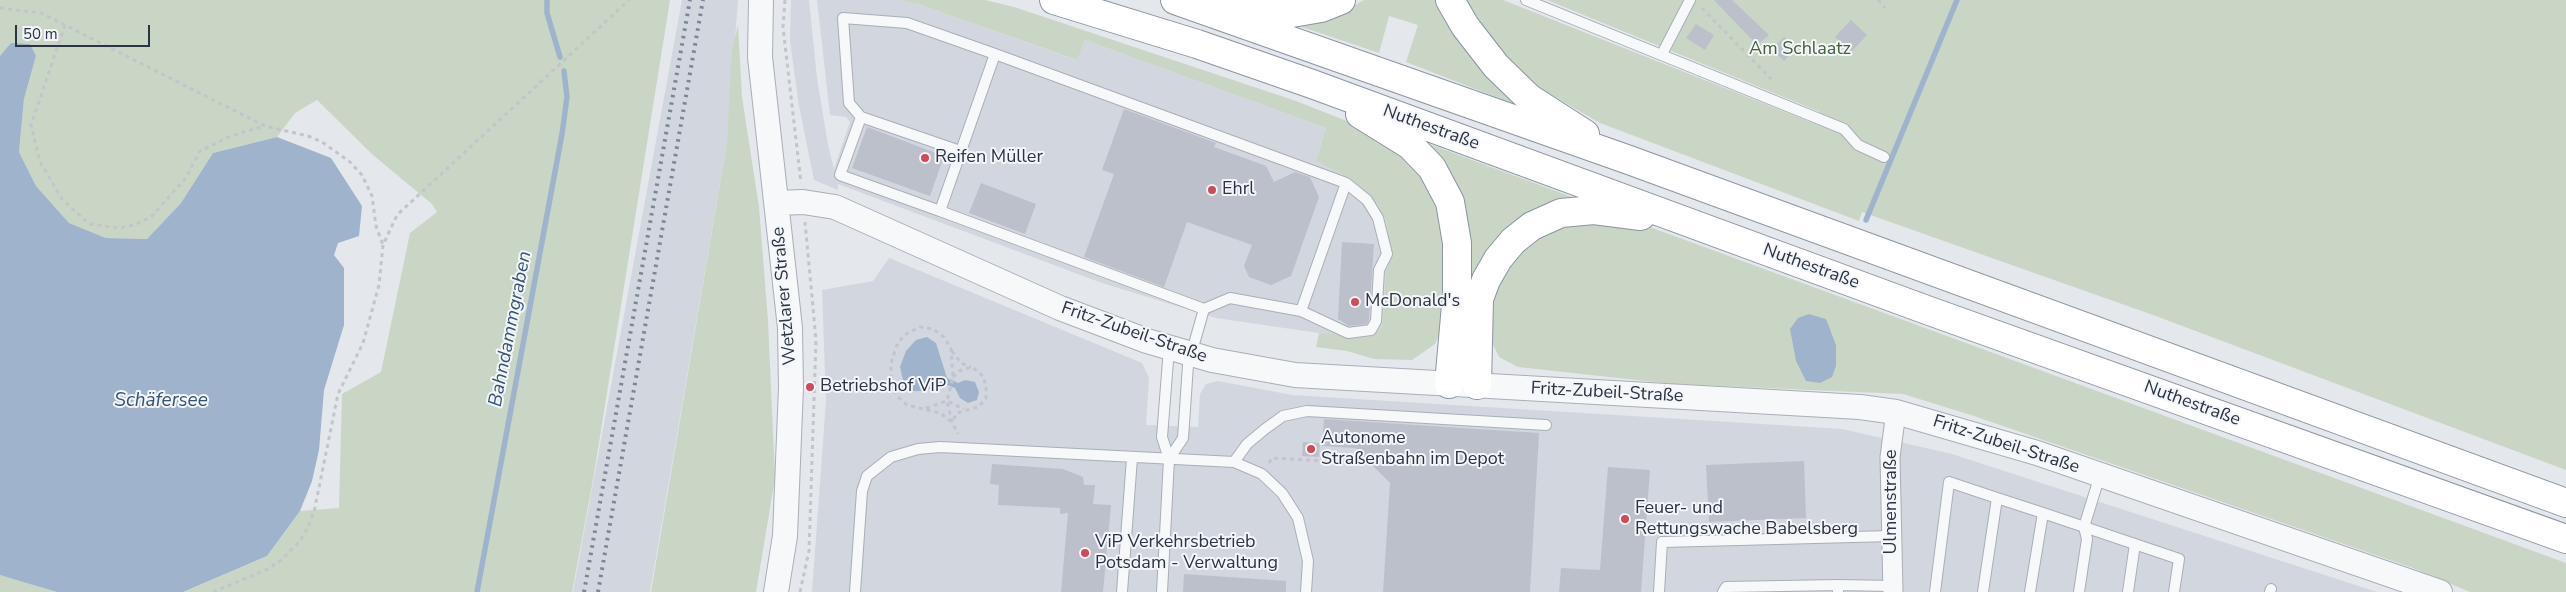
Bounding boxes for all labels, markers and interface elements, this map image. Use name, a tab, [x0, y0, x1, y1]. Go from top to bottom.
scale bar	[18, 15, 152, 47]
text: 50 m	[23, 24, 58, 44]
park label: Am Schlaatz	[1749, 39, 1851, 61]
street label: Nuthestraße	[1380, 101, 1482, 155]
place label: Reifen Müller	[935, 147, 1043, 169]
marker: Reifen Müller	[919, 152, 931, 164]
place label: Ehrl	[1222, 179, 1254, 201]
marker: Ehrl	[1206, 184, 1218, 196]
street label: Wetzlarer Straße	[768, 226, 802, 366]
street label: Nuthestraße	[1760, 240, 1862, 294]
water label: Bahndammgraben	[485, 249, 537, 409]
place label: McDonald's	[1365, 291, 1460, 313]
marker: McDonald's	[1349, 296, 1361, 308]
street label: Fritz-Zubeil-Straße	[1058, 298, 1210, 368]
place label: Betriebshof ViP	[820, 376, 946, 398]
street label: Nuthestraße	[2141, 377, 2243, 431]
street label: Fritz-Zubeil-Straße	[1530, 378, 1684, 408]
marker: Betriebshof ViP	[804, 381, 816, 393]
water label: Schäfersee	[114, 390, 208, 412]
street label: Fritz-Zubeil-Straße	[1930, 411, 2082, 479]
place label: Autonome Straßenbahn im Depot	[1321, 428, 1504, 470]
marker: Autonome Straßenbahn im Depot	[1305, 443, 1317, 455]
street label: Ulmenstraße	[1881, 449, 1903, 555]
place label: Feuer- und Rettungswache Babelsberg	[1635, 498, 1858, 540]
marker: Feuer- und Rettungswache Babelsberg	[1619, 513, 1631, 525]
place label: ViP Verkehrsbetrieb Potsdam - Verwaltung	[1095, 532, 1278, 574]
marker: ViP Verkehrsbetrieb Potsdam - Verwaltung	[1079, 547, 1091, 559]

